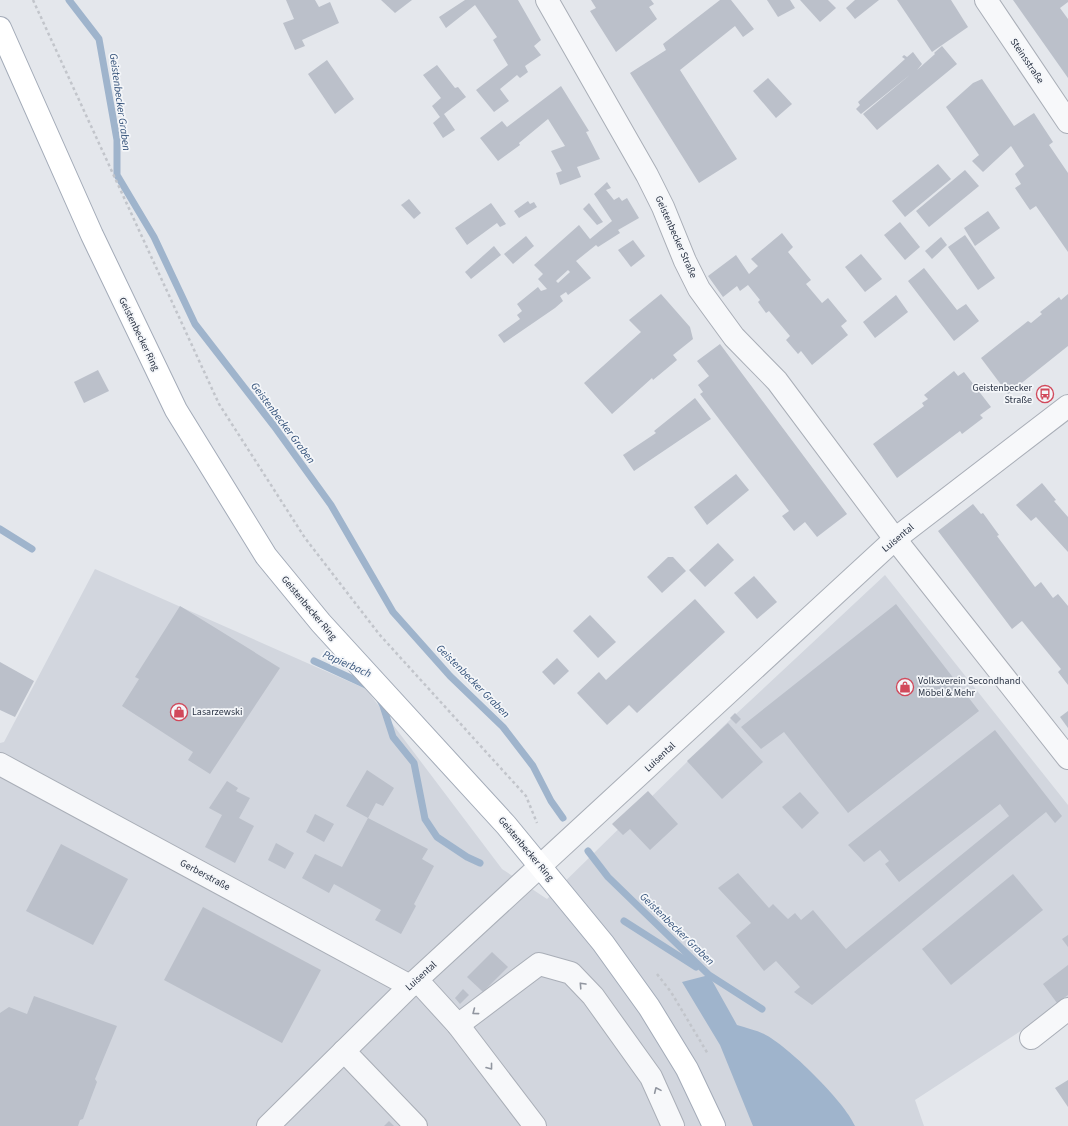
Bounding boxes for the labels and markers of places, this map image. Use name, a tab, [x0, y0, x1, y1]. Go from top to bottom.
place label: Geistenbecker Straße	[972, 381, 1033, 407]
bus stop icon: Geistenbecker Straße	[1035, 384, 1055, 404]
place label: Volksverein Secondhand Möbel & Mehr	[918, 674, 1021, 700]
shop icon: Volksverein Secondhand Möbel & Mehr	[895, 677, 915, 697]
shop icon: Lasarzewski	[169, 702, 189, 722]
place label: Lasarzewski	[192, 705, 243, 719]

